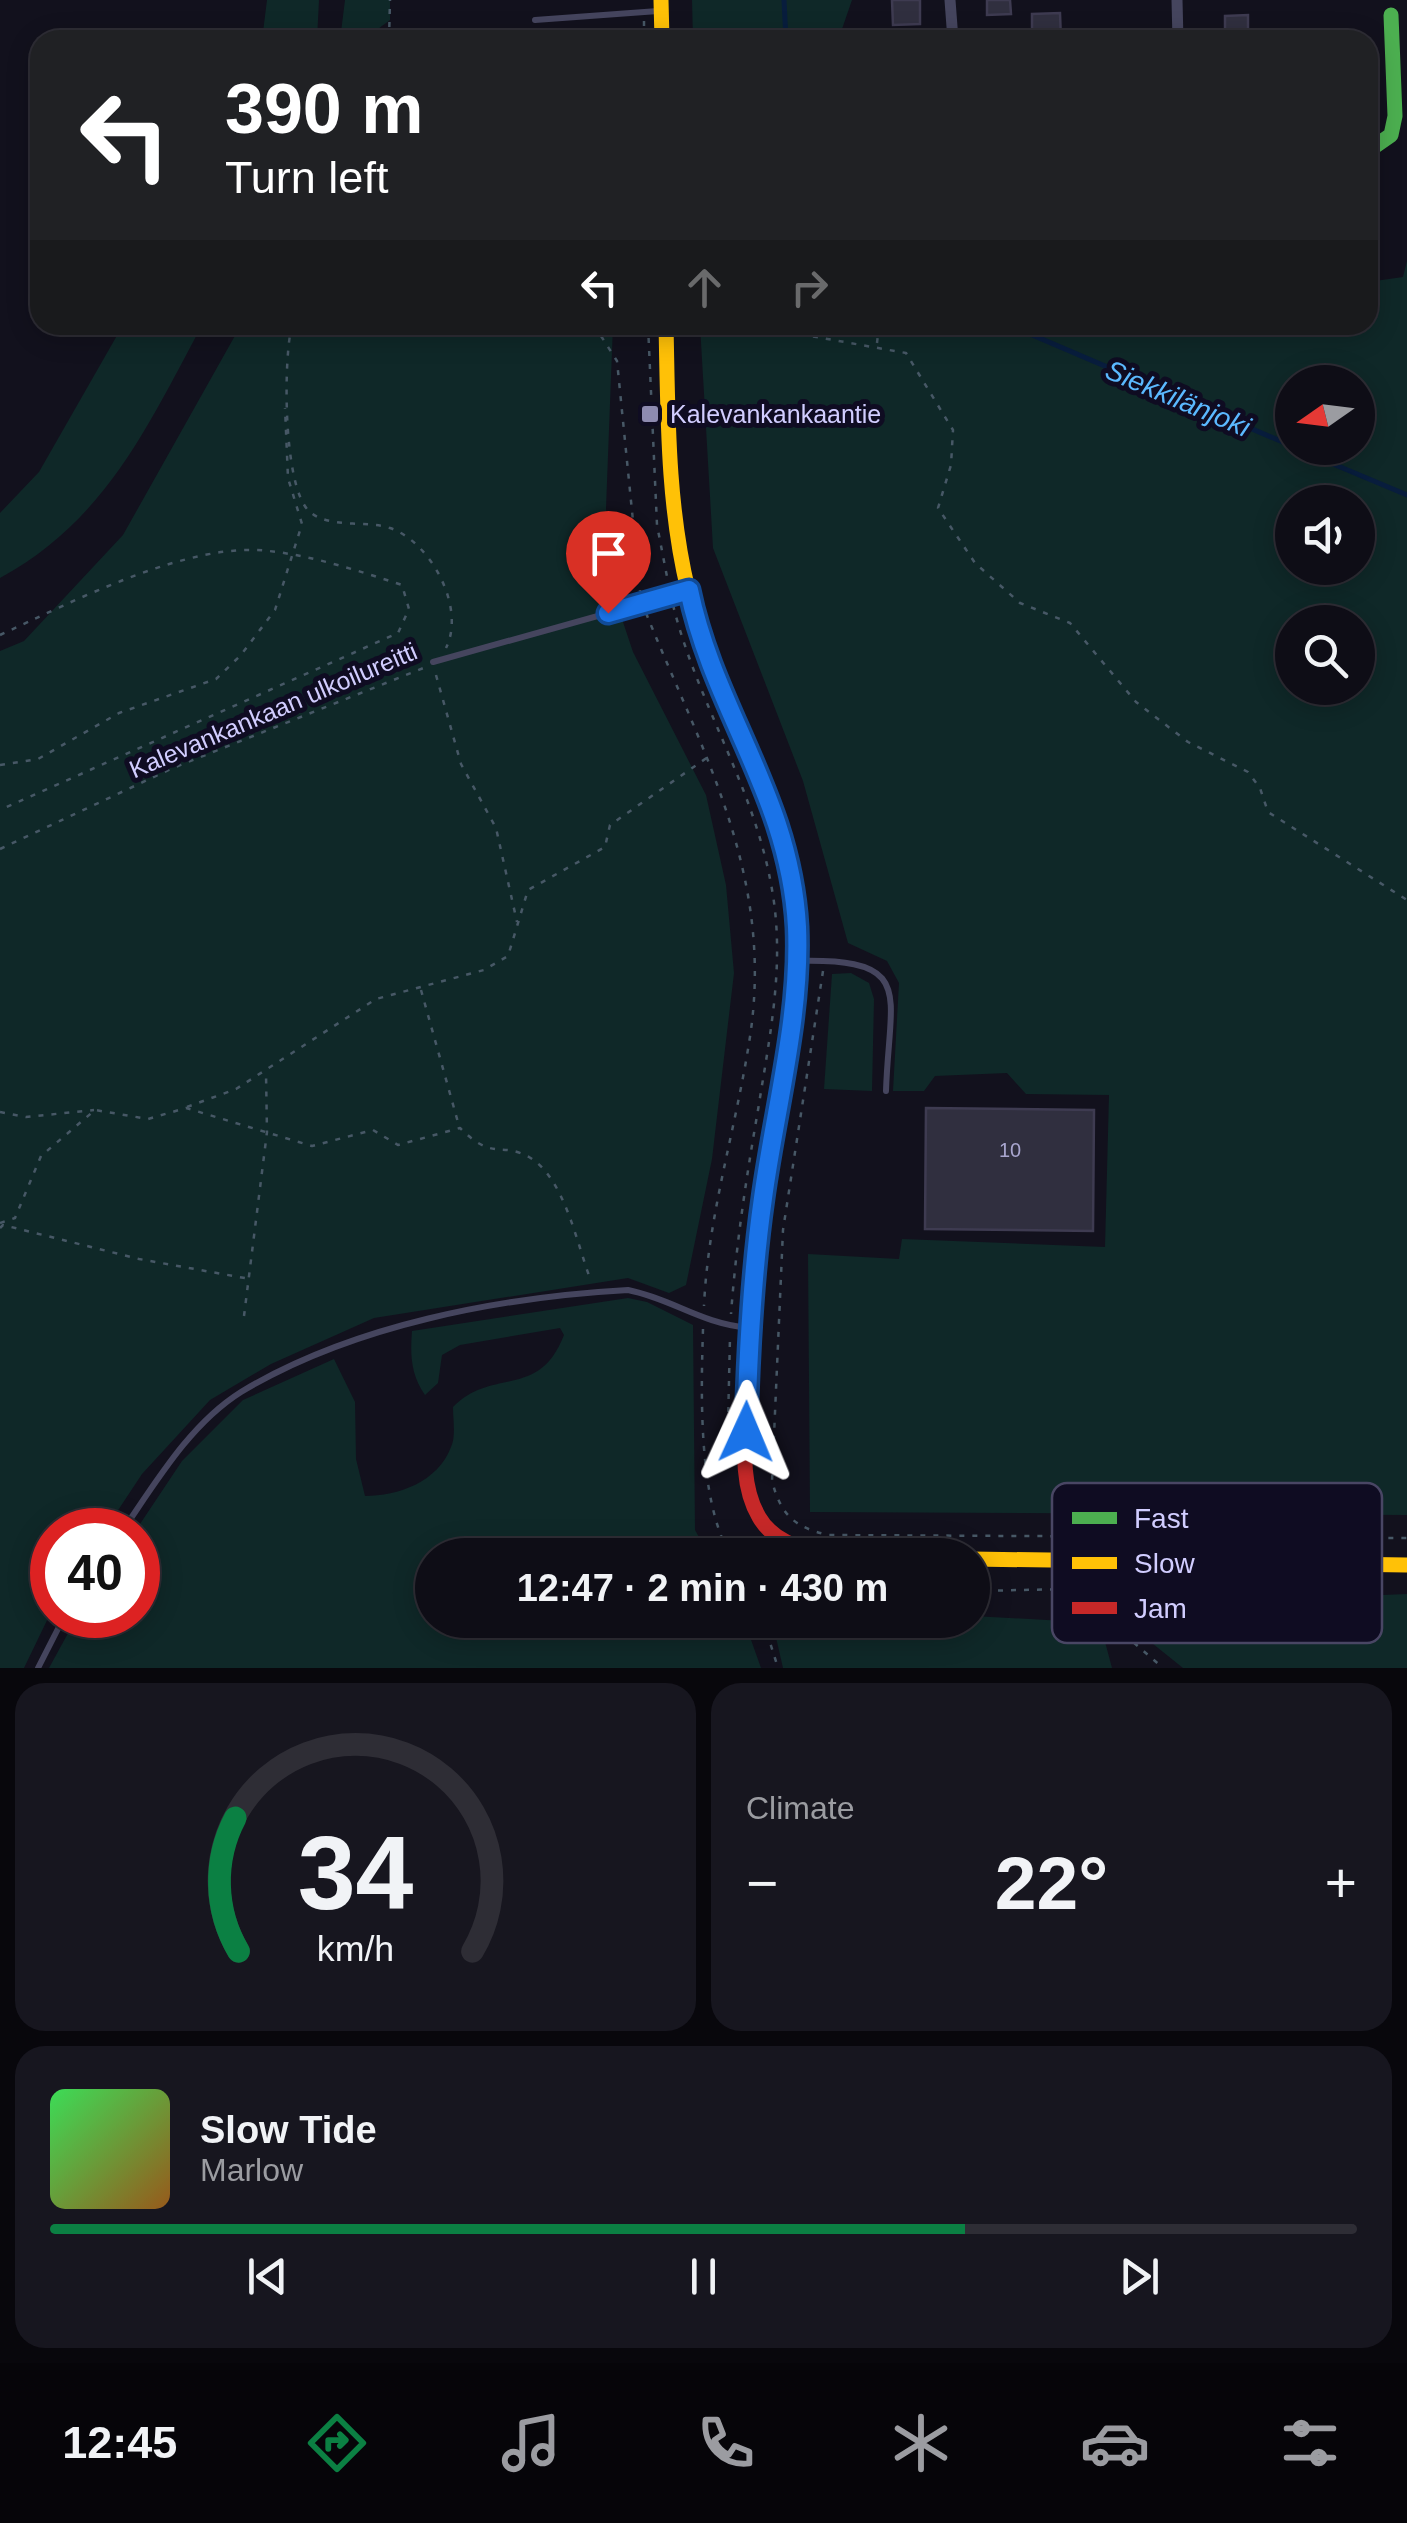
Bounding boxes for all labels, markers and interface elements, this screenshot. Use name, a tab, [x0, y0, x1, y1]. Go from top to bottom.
icon: left	[60, 70, 190, 200]
text: 390 m	[225, 70, 423, 148]
text: Turn left	[225, 152, 388, 203]
icon: left	[572, 260, 627, 315]
icon: ahead	[677, 260, 732, 315]
icon: right	[782, 260, 837, 315]
water label: Siekkilänjoki	[1101, 354, 1255, 443]
north arrow	[1275, 365, 1375, 465]
map controls	[1275, 365, 1375, 705]
place label: Kalevankankaantie	[670, 400, 881, 428]
marker: Kalevankankaantie	[639, 403, 661, 425]
button: sound	[1275, 485, 1375, 585]
pin	[566, 511, 651, 614]
icon: arrive	[581, 526, 636, 581]
button: search	[1275, 605, 1375, 705]
street label: Kalevankankaan ulkoilureitti	[125, 637, 421, 783]
house number: 10	[999, 1139, 1021, 1161]
position arrow	[694, 1380, 798, 1484]
legend	[1052, 1483, 1382, 1643]
text: Fast	[1134, 1503, 1189, 1534]
speed limit sign: 40	[30, 1508, 160, 1638]
text: Slow	[1134, 1548, 1195, 1579]
text: 12:47 · 2 min · 430 m	[517, 1567, 888, 1609]
text: Jam	[1134, 1593, 1187, 1624]
text: Climate	[746, 1790, 854, 1826]
text: 34	[298, 1815, 413, 1931]
text: 22°	[995, 1841, 1108, 1925]
text: −	[746, 1852, 778, 1914]
text: +	[1325, 1852, 1357, 1914]
text: km/h	[317, 1929, 394, 1969]
text: Slow Tide	[200, 2109, 377, 2151]
text: Marlow	[200, 2152, 303, 2188]
icon: previous	[240, 2249, 295, 2304]
icon: pause	[676, 2249, 731, 2304]
icon: next	[1112, 2249, 1167, 2304]
icon: directions	[302, 2408, 372, 2478]
icon: music	[496, 2408, 566, 2478]
icon: phone	[691, 2408, 761, 2478]
icon: climate	[886, 2408, 956, 2478]
icon: car	[1080, 2408, 1150, 2478]
icon: filters	[1275, 2408, 1345, 2478]
text: 12:45	[62, 2417, 177, 2468]

